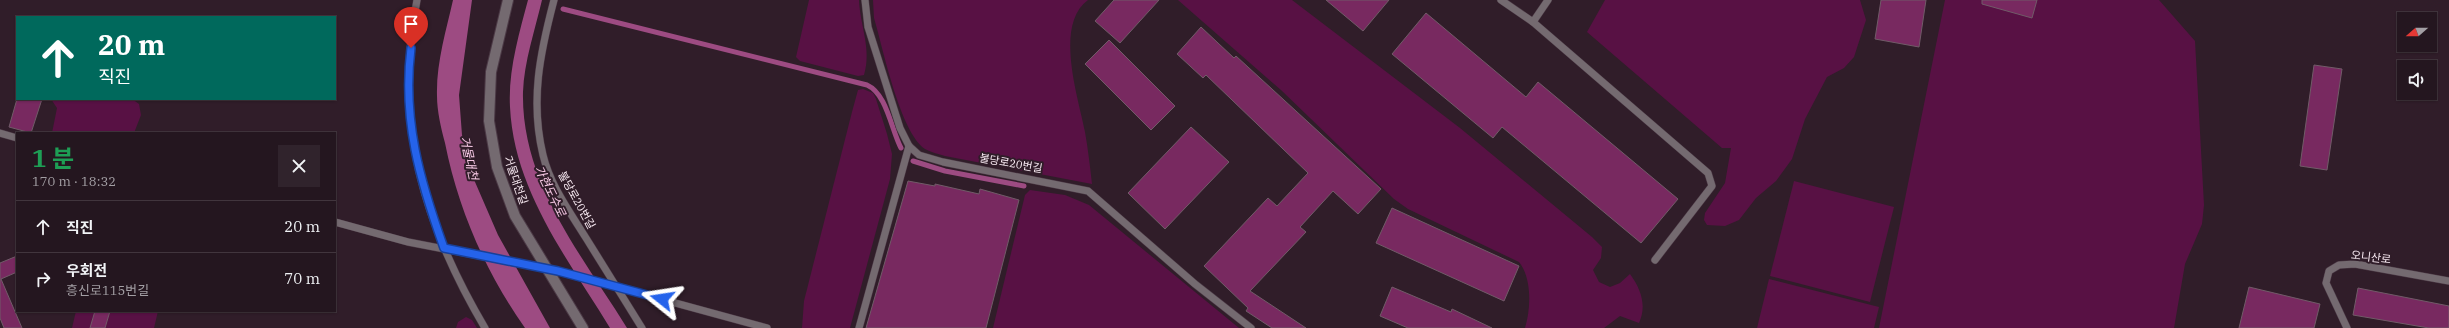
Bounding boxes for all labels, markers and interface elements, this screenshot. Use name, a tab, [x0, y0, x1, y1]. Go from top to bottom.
pin	[394, 7.0, 428, 48]
north arrow	[2397, 12, 2437, 52]
map controls	[2397, 12, 2437, 100]
icon: arrive	[400, 13, 422, 35]
text: 20 m	[98, 26, 165, 63]
icon: ahead	[32, 32, 84, 84]
button: sound	[2397, 60, 2437, 100]
text: 직진	[98, 65, 131, 88]
water label: 거물대천	[458, 135, 482, 183]
text: 1 분	[32, 142, 74, 174]
button: close	[278, 145, 320, 187]
street label: 불당로20번길	[978, 151, 1044, 175]
street label: 거물대천길	[501, 154, 531, 206]
water label: 가현도수로	[532, 163, 570, 220]
street label: 불당로20번길	[555, 169, 599, 231]
text: 170 m · 18:32	[32, 173, 116, 190]
icon: ahead	[32, 216, 54, 238]
text: 20 m	[284, 217, 320, 236]
text: 직진	[66, 218, 94, 237]
street label: 오니산로	[2350, 248, 2392, 266]
text: 우회전	[66, 261, 107, 280]
icon: right	[32, 268, 54, 290]
text: 70 m	[284, 269, 320, 288]
position arrow	[641, 278, 683, 320]
text: 흥신로115번길	[66, 282, 149, 299]

